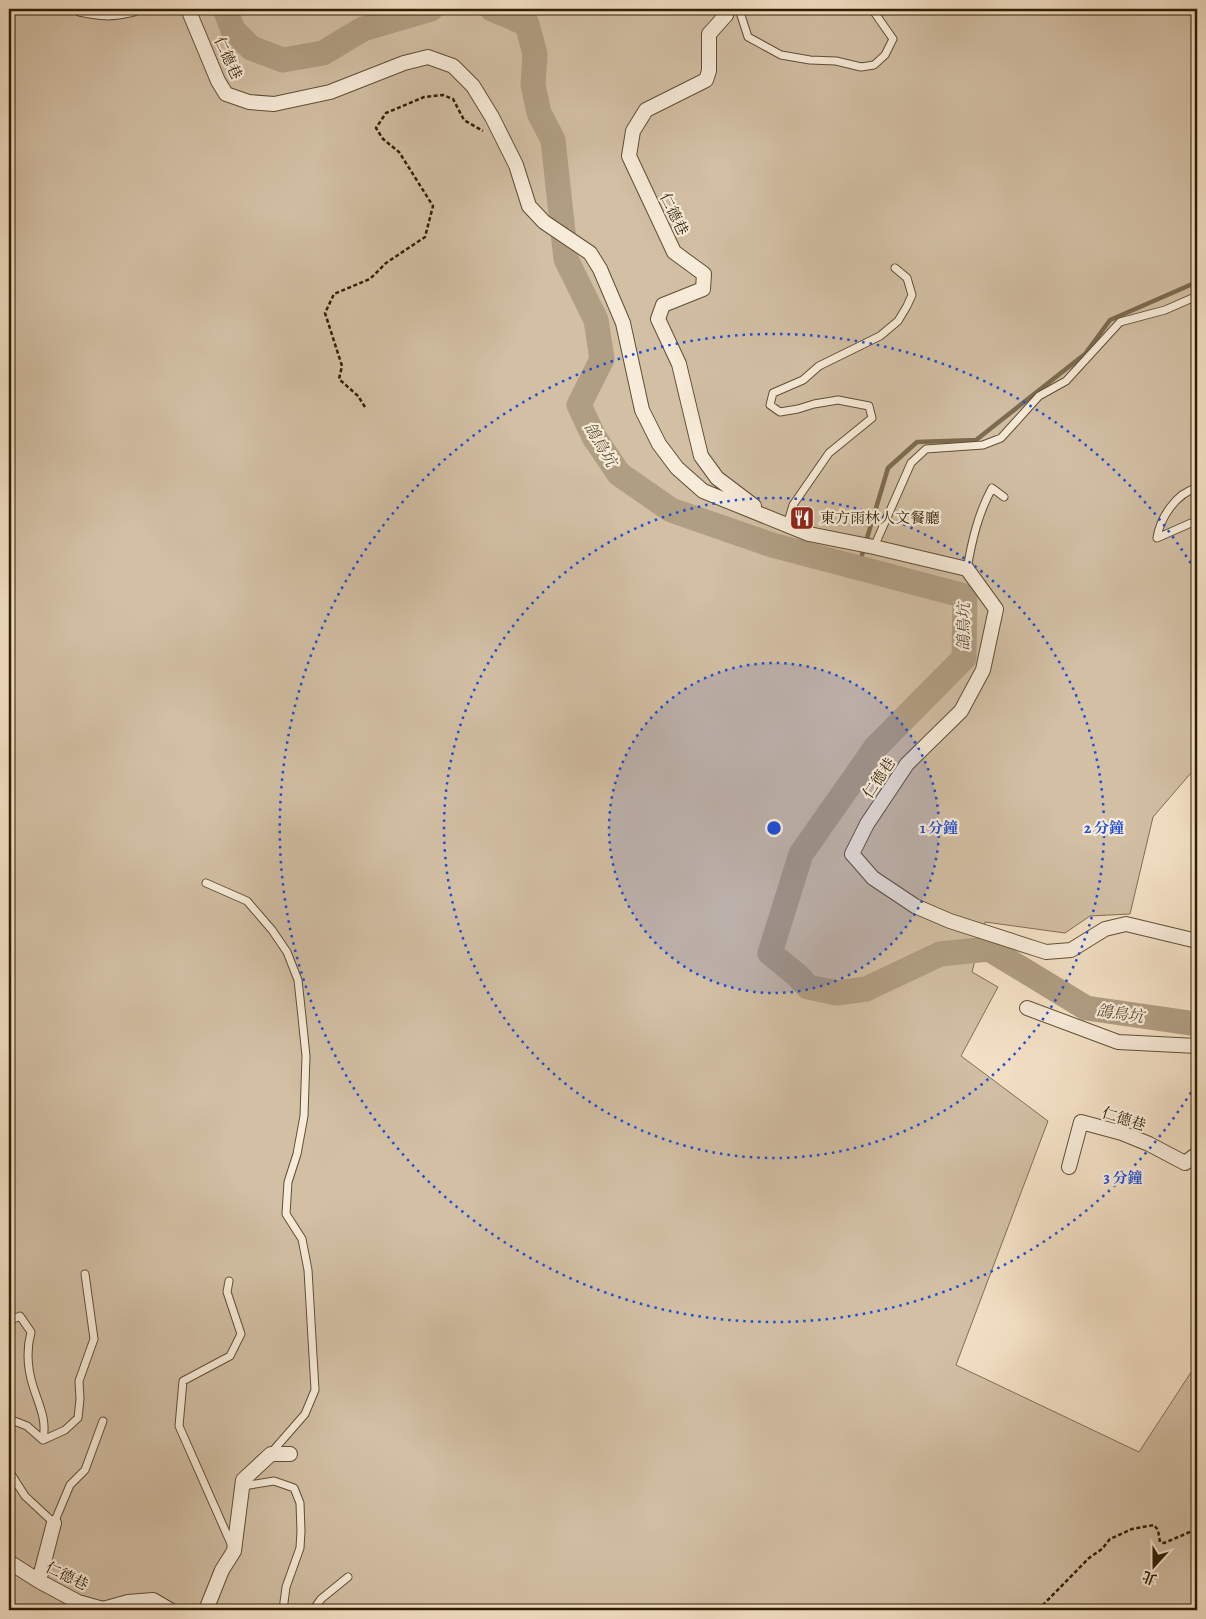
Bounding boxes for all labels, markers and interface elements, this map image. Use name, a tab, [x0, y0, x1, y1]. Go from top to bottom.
street label: 仁德巷	[209, 33, 247, 83]
street label: 仁德巷	[655, 189, 693, 239]
water label: 鴿鳥坑	[578, 418, 623, 472]
restaurant icon: 東方雨林人文餐廳	[789, 505, 815, 531]
place label: 東方雨林人文餐廳	[820, 508, 940, 528]
water label: 鴿鳥坑	[953, 601, 975, 651]
street label: 仁德巷	[858, 754, 900, 802]
text: 1 分鐘	[920, 818, 958, 838]
text: 2 分鐘	[1084, 818, 1124, 838]
centre of rings	[765, 819, 783, 837]
water label: 鴿鳥坑	[1095, 1000, 1147, 1029]
street label: 仁德巷	[1100, 1103, 1148, 1135]
text: 3 分鐘	[1103, 1168, 1143, 1188]
north arrow	[1128, 1542, 1178, 1592]
street label: 仁德巷	[42, 1557, 92, 1595]
text: 北	[1140, 1566, 1159, 1589]

